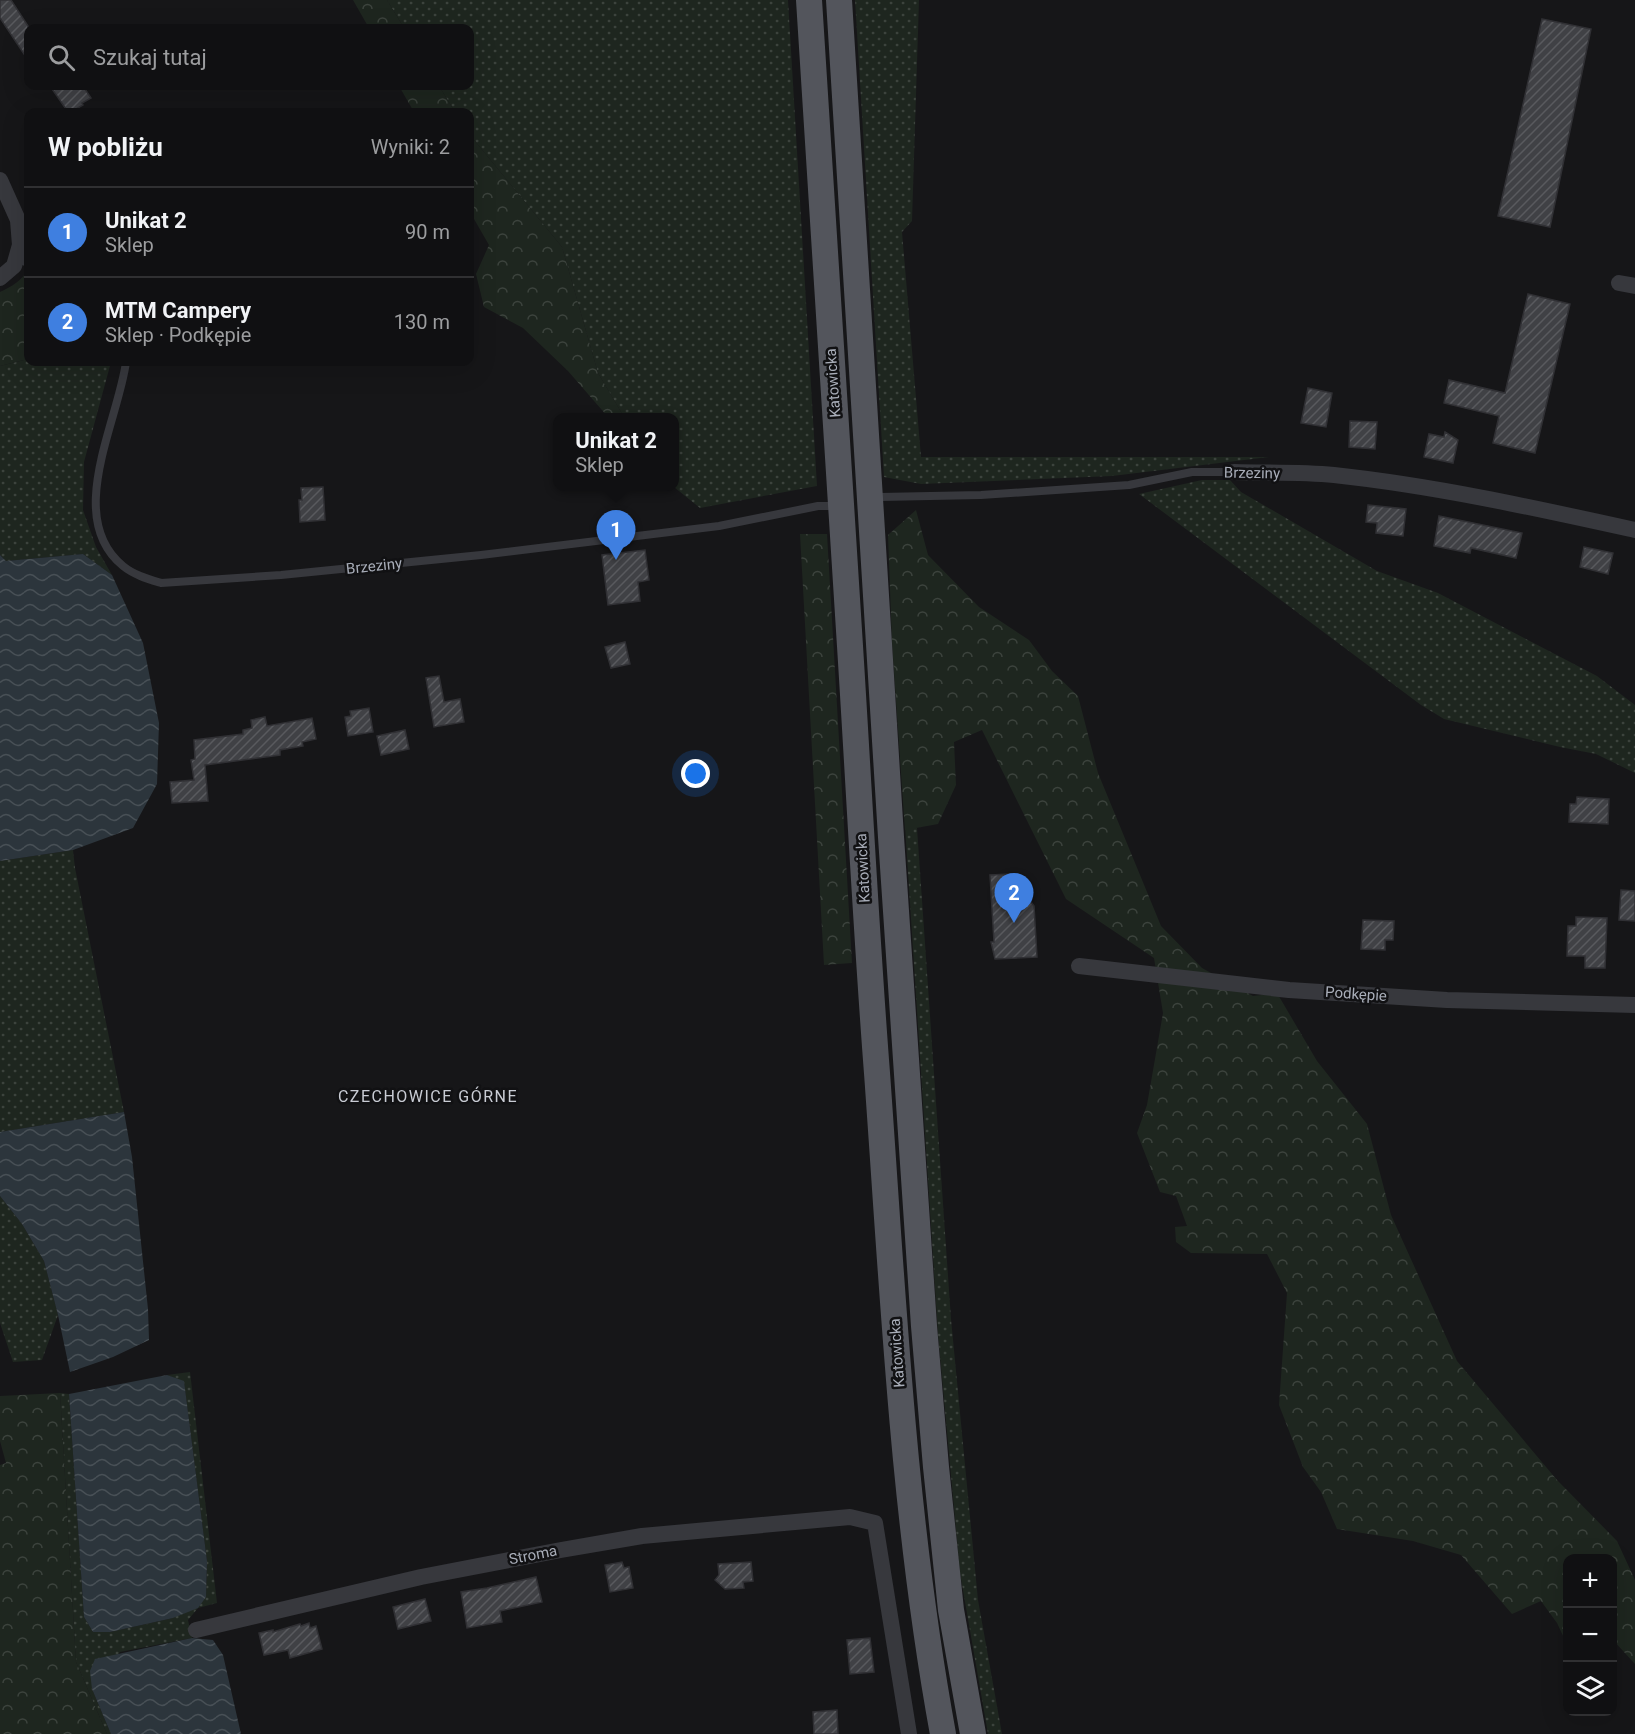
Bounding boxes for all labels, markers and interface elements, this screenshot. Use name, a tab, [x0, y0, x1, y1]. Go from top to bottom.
search box	[24, 24, 474, 90]
icon: search	[45, 41, 78, 74]
text: Szukaj tutaj	[93, 45, 207, 70]
text: W pobliżu	[48, 132, 163, 162]
text: Wyniki: 2	[371, 135, 450, 159]
text: Unikat 2	[105, 208, 187, 233]
text: 1	[62, 220, 73, 244]
text: 90 m	[405, 220, 450, 244]
text: Sklep	[105, 233, 154, 257]
text: MTM Campery	[105, 298, 251, 323]
text: 2	[62, 310, 73, 334]
text: 130 m	[394, 310, 450, 334]
text: Sklep · Podkępie	[105, 323, 251, 347]
street label: Katowicka	[822, 348, 844, 418]
popup	[553, 413, 679, 491]
text: Unikat 2	[575, 428, 657, 453]
text: Sklep	[575, 453, 624, 477]
street label: Brzeziny	[1224, 464, 1280, 482]
pin: 1	[596, 510, 636, 560]
street label: Brzeziny	[345, 554, 403, 578]
your location	[681, 759, 710, 788]
street label: Katowicka	[852, 833, 874, 903]
pin: 2	[994, 874, 1034, 923]
street label: Podkępie	[1325, 983, 1388, 1005]
district label: CZECHOWICE GÓRNE	[338, 1086, 518, 1106]
street label: Katowicka	[886, 1318, 908, 1388]
street label: Stroma	[507, 1542, 559, 1568]
map controls	[1563, 1554, 1617, 1716]
button: +	[1563, 1554, 1617, 1608]
button: −	[1563, 1608, 1617, 1662]
button: layers	[1563, 1662, 1617, 1716]

